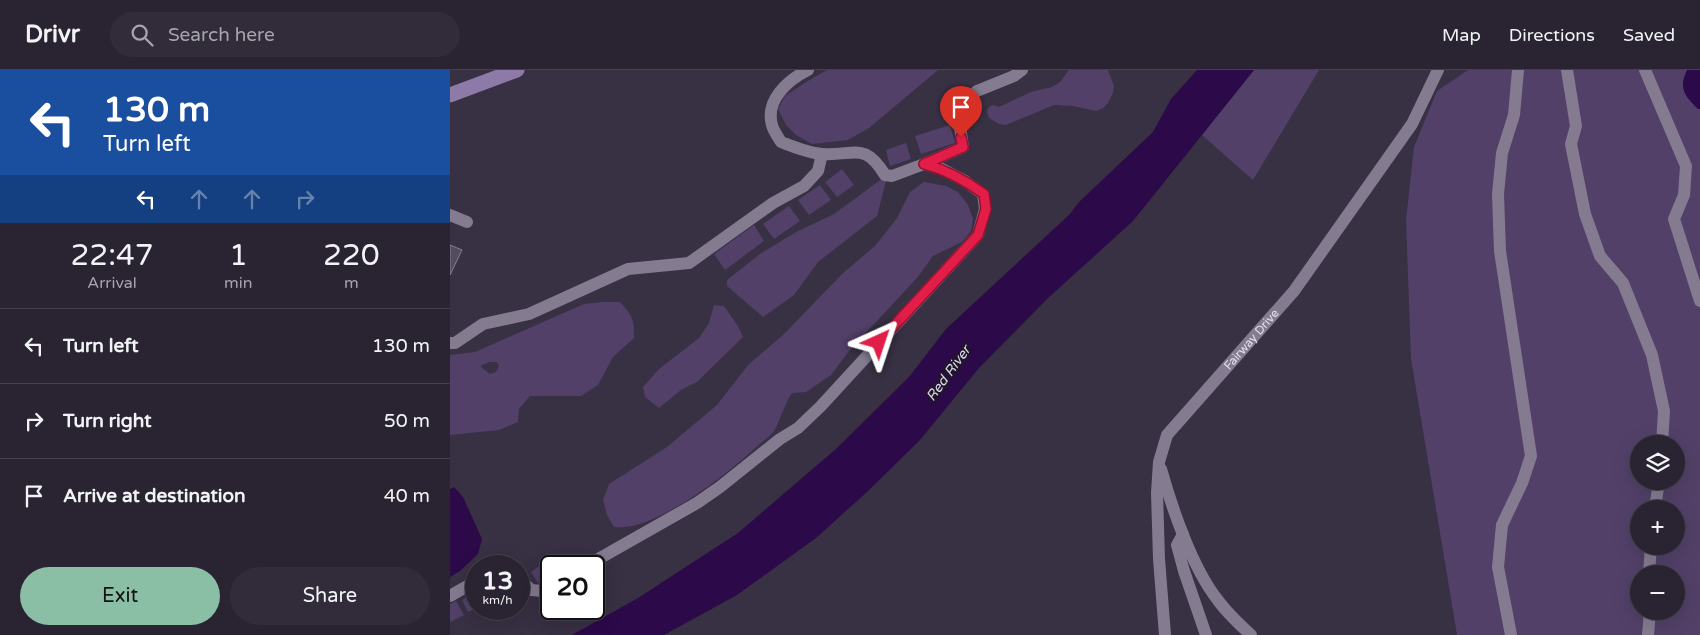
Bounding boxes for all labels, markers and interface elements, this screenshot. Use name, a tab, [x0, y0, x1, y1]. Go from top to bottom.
search box	[110, 12, 460, 57]
text: Drivr	[25, 20, 80, 49]
icon: search	[128, 21, 156, 49]
text: Search here	[168, 24, 275, 46]
text: Map	[1442, 24, 1481, 46]
text: Directions	[1509, 24, 1595, 46]
text: Saved	[1623, 24, 1675, 46]
pin	[940, 86, 982, 137]
text: 130 m	[103, 89, 210, 131]
icon: left	[20, 90, 85, 155]
icon: arrive	[947, 93, 975, 121]
text: Turn left	[103, 131, 191, 157]
icon: left	[132, 185, 160, 213]
icon: ahead	[185, 185, 213, 213]
icon: ahead	[238, 185, 266, 213]
icon: right	[291, 185, 319, 213]
text: 22:47	[70, 237, 154, 274]
text: 1	[229, 237, 248, 274]
text: 220	[323, 237, 380, 274]
text: Arrival	[87, 273, 137, 293]
text: min	[224, 273, 253, 293]
text: m	[344, 273, 359, 293]
street label: Fairway Drive	[1221, 306, 1282, 372]
position arrow	[852, 315, 904, 367]
icon: left	[20, 332, 48, 360]
text: Turn left	[63, 335, 139, 357]
text: 130 m	[372, 335, 430, 357]
water label: Red River	[923, 341, 975, 404]
icon: right	[20, 407, 48, 435]
text: Turn right	[63, 410, 151, 432]
text: 50 m	[384, 410, 430, 432]
map controls	[1630, 435, 1685, 620]
button: layers	[1630, 435, 1685, 490]
icon: arrive	[20, 482, 48, 510]
text: Arrive at destination	[63, 485, 246, 507]
text: 40 m	[384, 485, 430, 507]
button: +	[1630, 500, 1685, 555]
speed limit sign: 20	[540, 555, 605, 620]
button: −	[1630, 565, 1685, 620]
text: 13	[482, 566, 513, 596]
button: Exit	[20, 567, 220, 625]
button: Share	[230, 567, 430, 625]
text: km/h	[482, 593, 513, 607]

